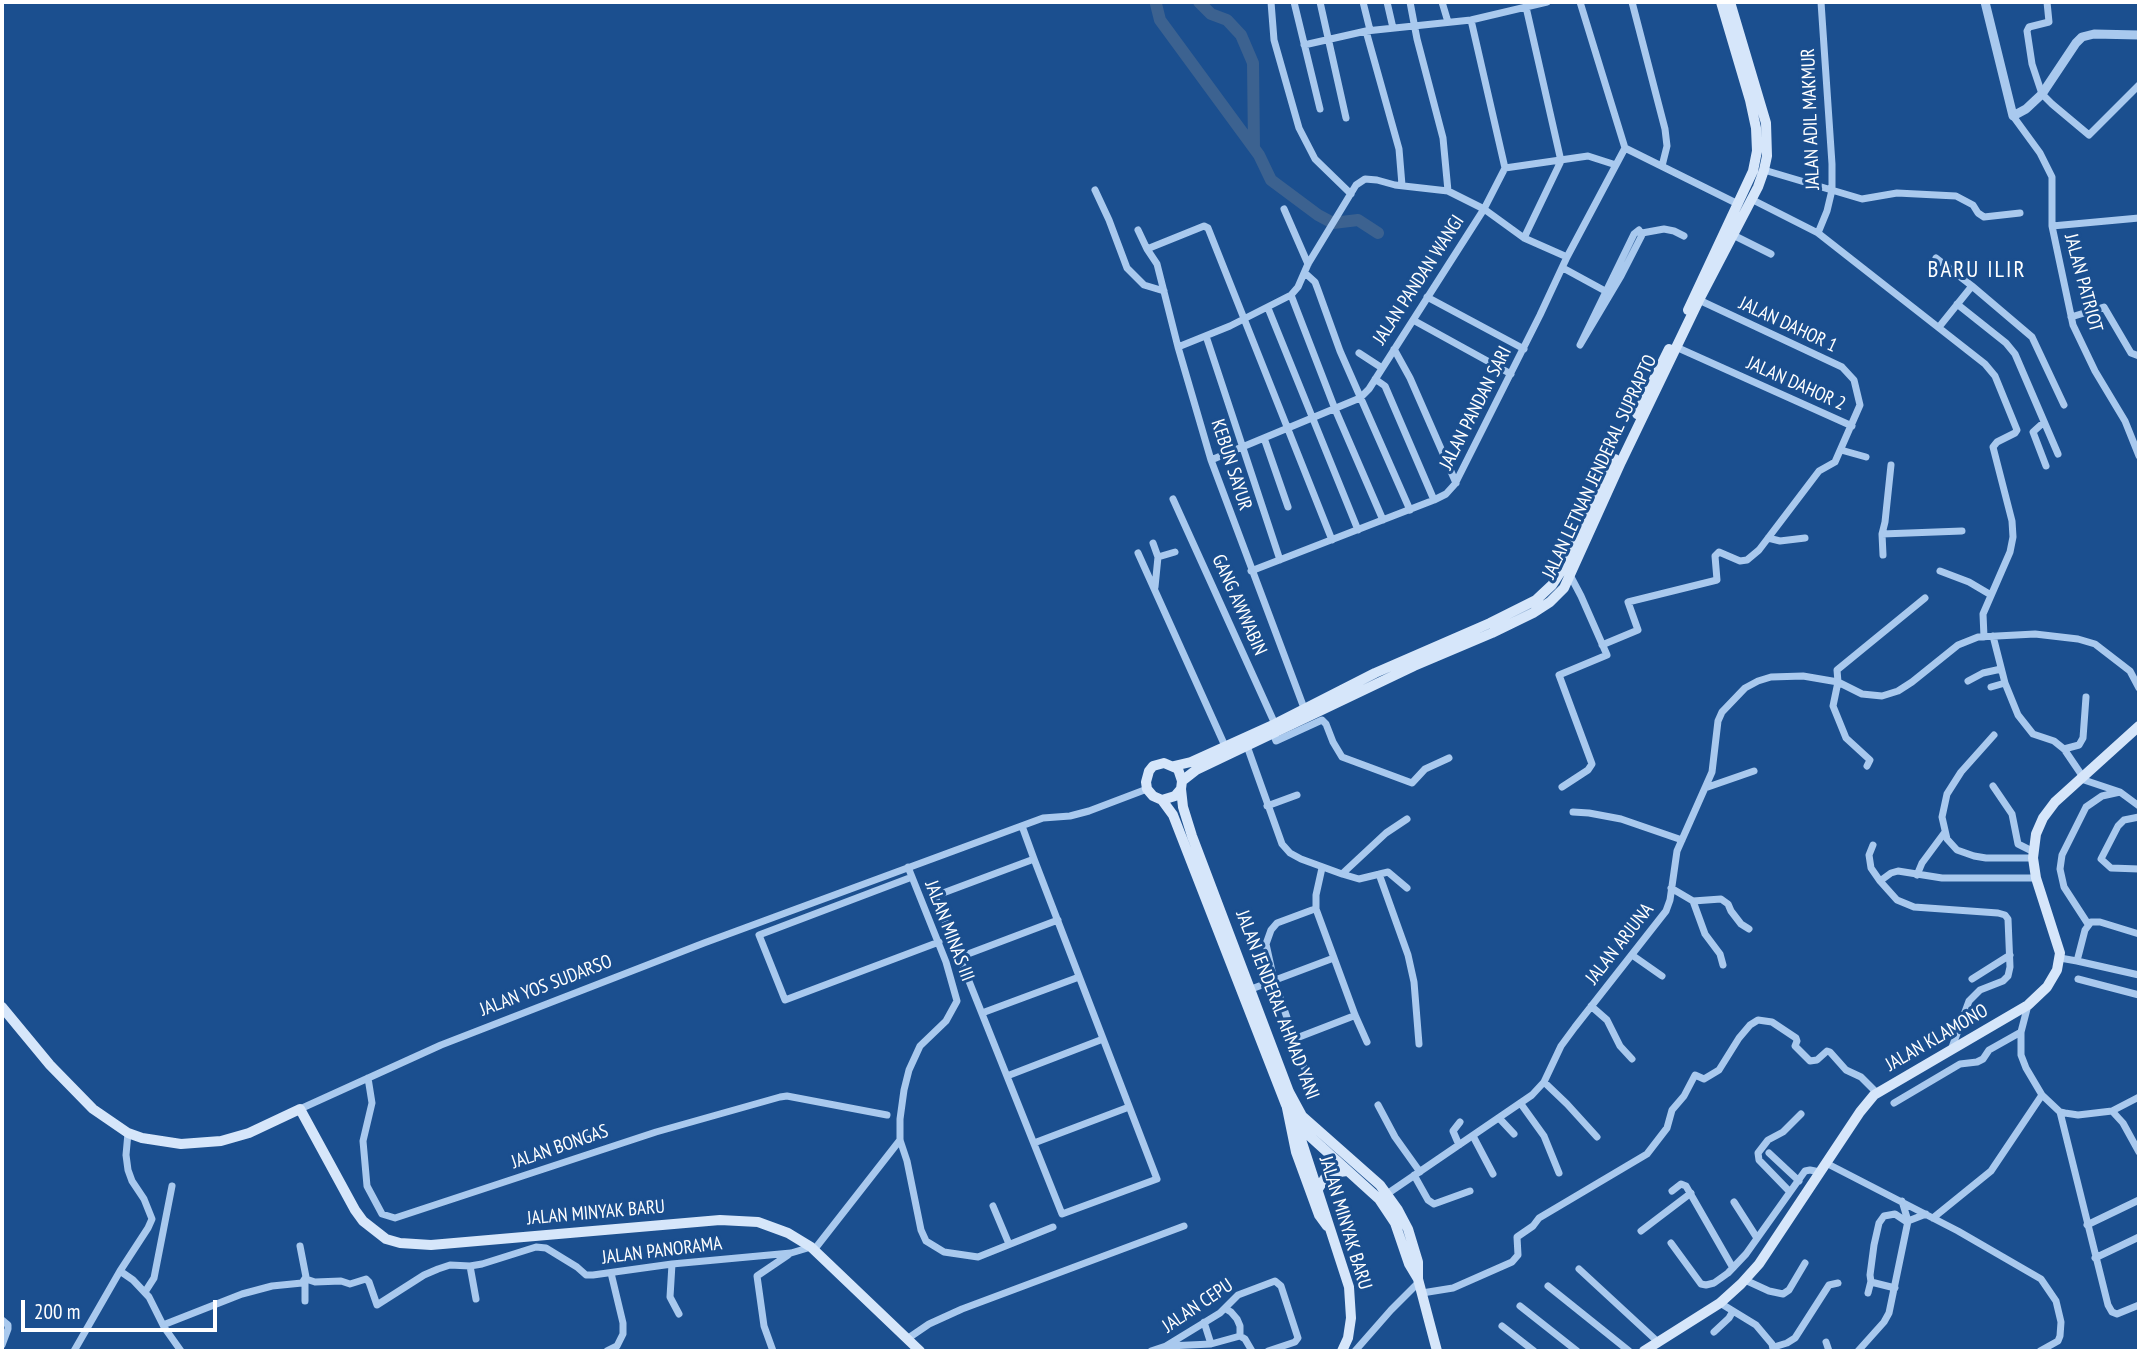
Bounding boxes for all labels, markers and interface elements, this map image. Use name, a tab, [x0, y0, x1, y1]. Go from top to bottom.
street label: JALAN ADIL MAKMUR	[1797, 48, 1825, 190]
street label: JALAN PANDAN WANGI	[1369, 211, 1469, 349]
street label: JALAN PATRIOT	[2059, 231, 2107, 335]
district label: BARU ILIR	[1929, 256, 2025, 284]
street label: JALAN DAHOR 1	[1735, 292, 1841, 358]
street label: JALAN PANDAN SARI	[1435, 343, 1517, 473]
street label: JALAN LETNAN JENDERAL SUPRAPTO	[1538, 351, 1662, 583]
street label: JALAN DAHOR 2	[1743, 352, 1849, 416]
street label: KEBUN SAYUR	[1206, 417, 1256, 513]
street label: GANG AWWABIN	[1207, 551, 1271, 659]
street label: JALAN MINAS III	[919, 877, 979, 985]
street label: JALAN ARJUNA	[1581, 899, 1659, 989]
street label: JALAN JENDERAL AHMAD YANI	[1230, 907, 1324, 1103]
street label: JALAN YOS SUDARSO	[477, 950, 615, 1022]
street label: JALAN KLAMONO	[1882, 1000, 1992, 1076]
street label: JALAN BONGAS	[509, 1120, 611, 1174]
street label: JALAN MINYAK BARU	[1314, 1153, 1376, 1293]
street label: JALAN MINYAK BARU	[526, 1196, 666, 1230]
street label: JALAN PANORAMA	[601, 1232, 723, 1270]
street label: JALAN CEPU	[1158, 1274, 1238, 1338]
scale bar	[24, 1286, 220, 1330]
text: 200 m	[34, 1298, 80, 1325]

